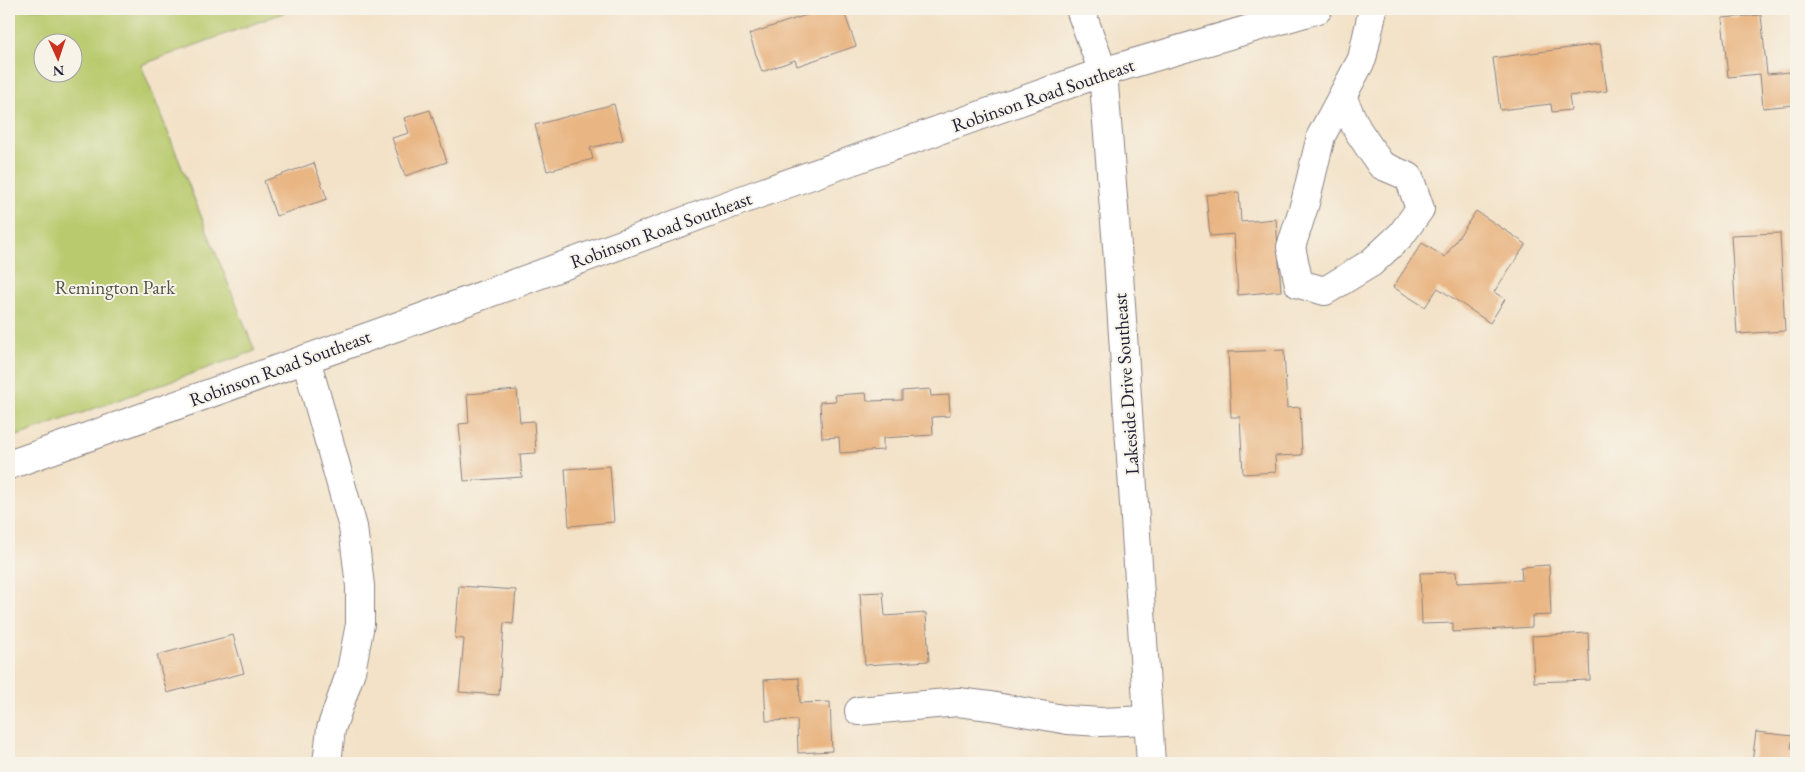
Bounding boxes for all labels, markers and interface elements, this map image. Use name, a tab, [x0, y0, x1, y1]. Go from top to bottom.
north arrow	[32, 32, 82, 82]
street label: Robinson Road Southeast	[948, 52, 1138, 138]
text: N	[52, 62, 65, 80]
street label: Robinson Road Southeast	[567, 186, 755, 274]
park label: Remington Park	[55, 275, 176, 300]
street label: Lakeside Drive Southeast	[1107, 292, 1145, 476]
street label: Robinson Road Southeast	[186, 324, 374, 412]

